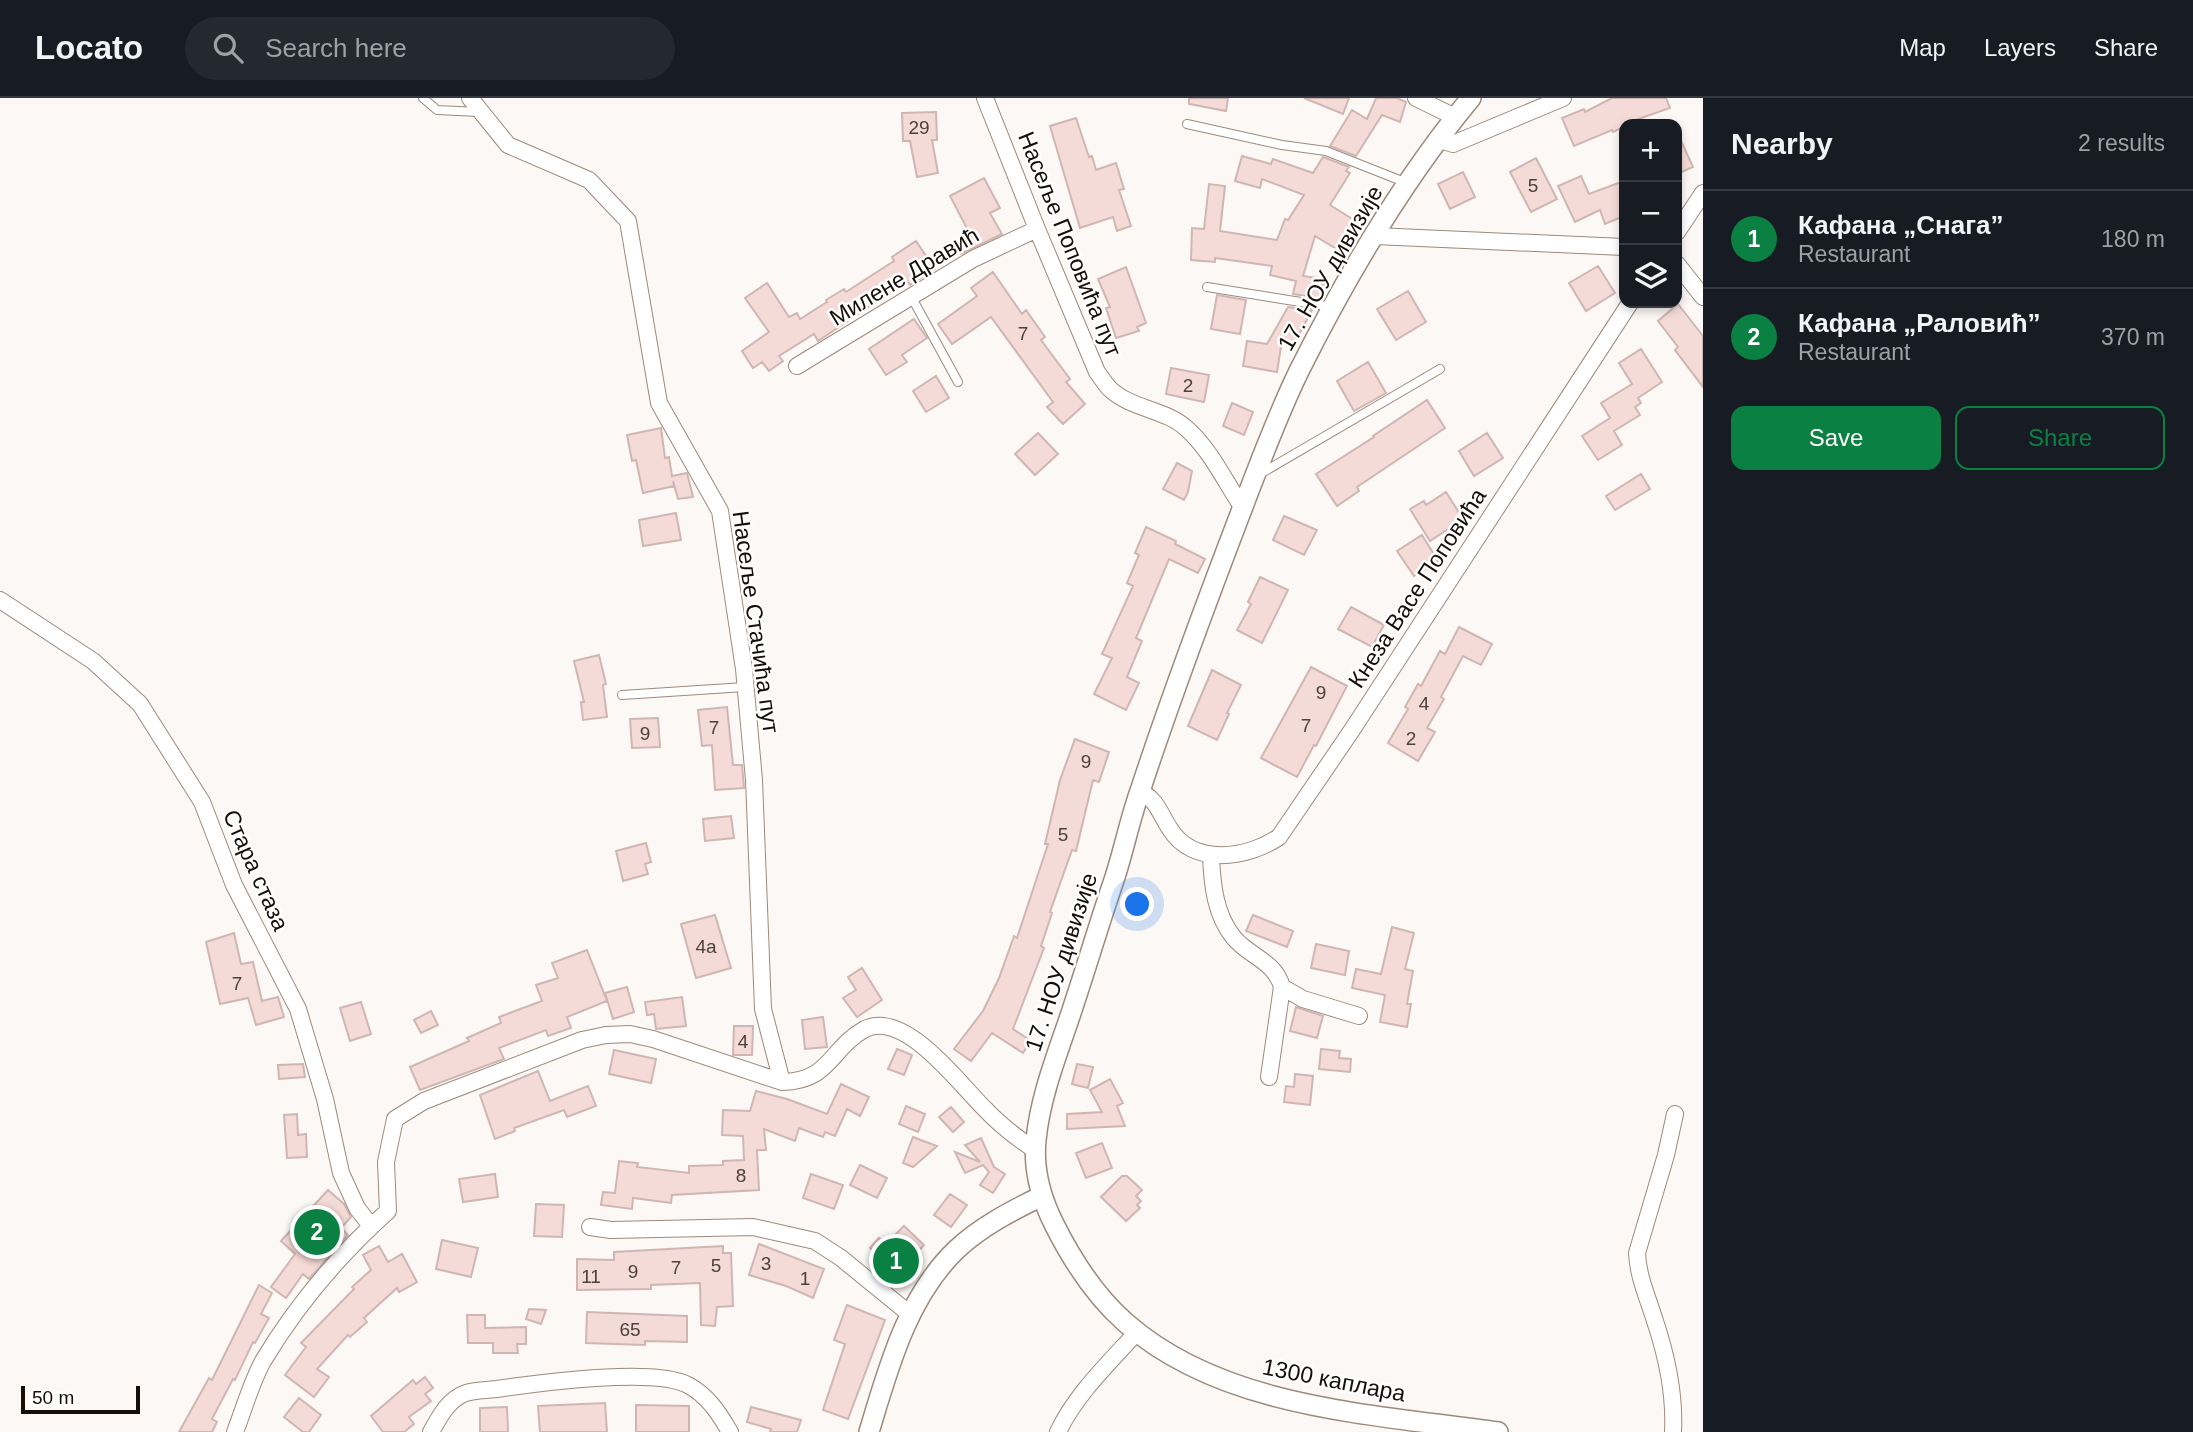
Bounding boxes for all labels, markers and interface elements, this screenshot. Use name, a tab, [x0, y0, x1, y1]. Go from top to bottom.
search box	[185, 17, 675, 80]
text: Locato	[35, 29, 143, 66]
icon: search	[209, 29, 247, 67]
text: Search here	[265, 33, 407, 63]
text: Map	[1899, 34, 1946, 61]
text: Layers	[1984, 34, 2056, 61]
text: Share	[2094, 34, 2158, 61]
house number: 29	[908, 117, 930, 138]
map controls	[1619, 119, 1682, 308]
button: +	[1619, 119, 1682, 182]
text: Nearby	[1731, 127, 1833, 160]
street label: Насеље Поповића пут	[1013, 128, 1127, 360]
text: 2 results	[2078, 130, 2165, 156]
house number: 5	[1528, 175, 1538, 196]
street label: 17. НОУ дивизије	[1272, 181, 1388, 355]
button: −	[1619, 182, 1682, 245]
text: Кафана „Снага”	[1798, 210, 2003, 240]
street label: Милене Дравић	[825, 221, 983, 331]
text: 1	[1748, 226, 1760, 252]
text: 180 m	[2101, 226, 2165, 252]
text: Restaurant	[1798, 241, 1911, 267]
button: layers	[1619, 245, 1682, 308]
text: Кафана „Раловић”	[1798, 308, 2041, 338]
house number: 7	[1018, 323, 1028, 344]
text: 2	[1748, 324, 1760, 350]
text: 370 m	[2101, 324, 2165, 350]
text: Restaurant	[1798, 339, 1911, 365]
house number: 2	[1183, 375, 1193, 396]
button: Save	[1731, 406, 1941, 470]
button: Share	[1955, 406, 2165, 470]
street label: Кнеза Васе Поповића	[1343, 483, 1491, 692]
street label: Насеље Стачића пут	[728, 509, 785, 735]
house number: 9	[1316, 682, 1326, 703]
house number: 4	[1419, 693, 1430, 714]
house number: 7	[1301, 715, 1311, 736]
house number: 7	[709, 717, 719, 738]
house number: 9	[640, 723, 650, 744]
house number: 2	[1406, 728, 1416, 749]
house number: 9	[1081, 751, 1091, 772]
street label: Стара стаза	[218, 806, 294, 935]
house number: 5	[1058, 824, 1068, 845]
street label: 17. НОУ дивизије	[1020, 870, 1102, 1054]
your location	[1120, 887, 1154, 921]
house number: 4a	[695, 936, 717, 957]
house number: 7	[232, 973, 242, 994]
house number: 4	[738, 1031, 749, 1052]
house number: 8	[736, 1165, 746, 1186]
pin: 2	[294, 1206, 340, 1258]
pin: 1	[873, 1235, 919, 1287]
house number: 3	[761, 1253, 771, 1274]
house number: 5	[711, 1255, 721, 1276]
house number: 7	[671, 1257, 681, 1278]
house number: 9	[628, 1261, 638, 1282]
house number: 11	[581, 1266, 601, 1287]
house number: 1	[800, 1268, 810, 1289]
house number: 65	[619, 1319, 641, 1340]
street label: 1300 каплара	[1260, 1353, 1408, 1407]
scale bar	[21, 1383, 140, 1415]
text: 50 m	[32, 1387, 74, 1408]

